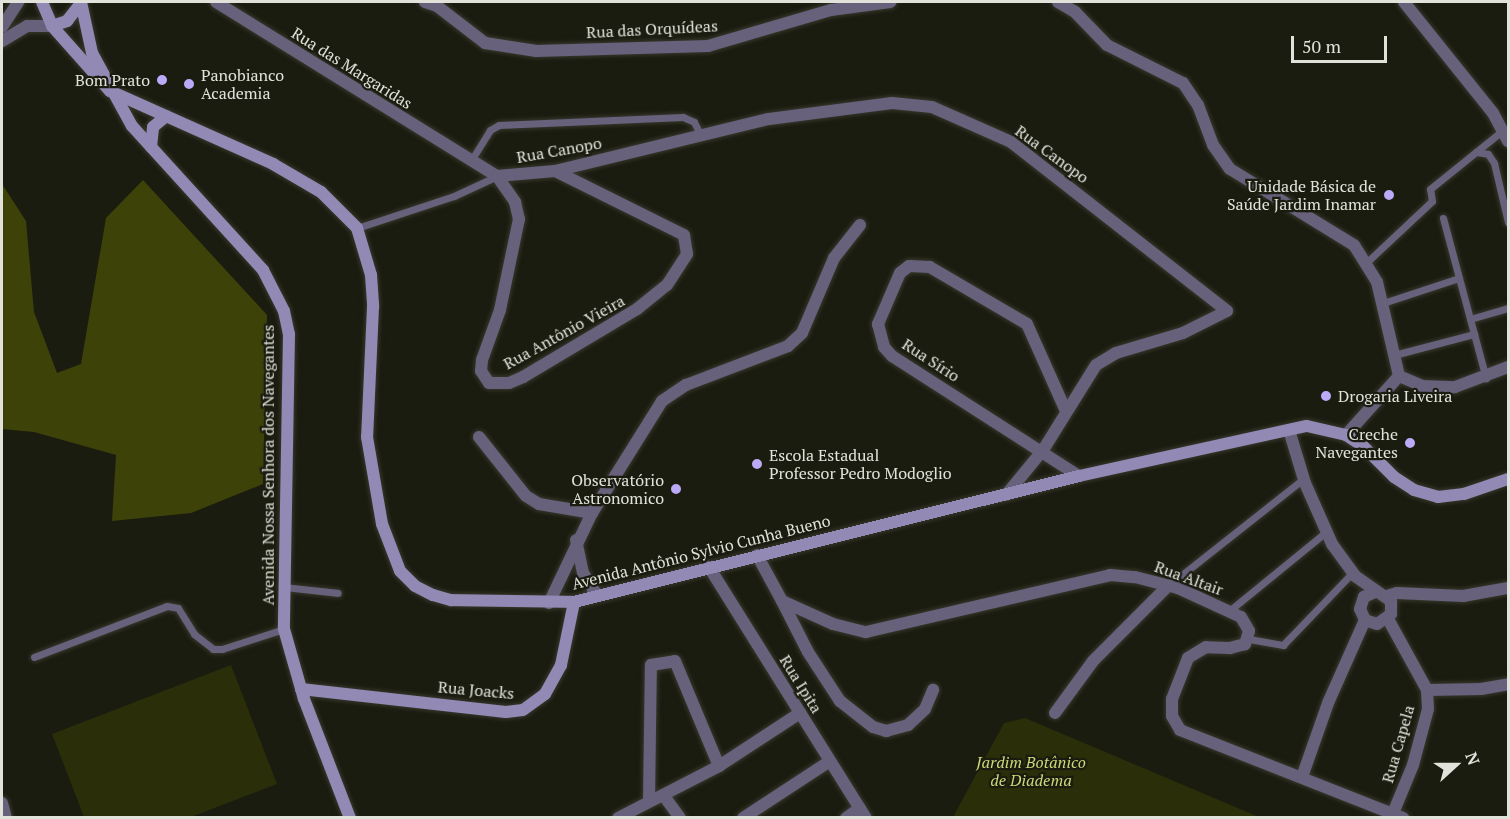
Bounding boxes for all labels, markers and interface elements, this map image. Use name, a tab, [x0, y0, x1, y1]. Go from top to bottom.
street label: Rua das Orquídeas	[586, 16, 718, 42]
street label: Rua das Margaridas	[288, 23, 416, 113]
scale bar	[1294, 24, 1390, 62]
text: 50 m	[1302, 34, 1341, 58]
place label: Panobianco Academia	[201, 65, 284, 103]
place label: Bom Prato	[75, 70, 150, 90]
marker: Bom Prato	[155, 73, 169, 87]
marker: Panobianco Academia	[182, 77, 196, 91]
street label: Rua Canopo	[1012, 121, 1092, 187]
street label: Rua Canopo	[515, 133, 603, 167]
place label: Unidade Básica de Saúde Jardim Inamar	[1227, 176, 1376, 214]
marker: Unidade Básica de Saúde Jardim Inamar	[1380, 186, 1398, 204]
street label: Rua Antônio Vieira	[500, 291, 628, 373]
street label: Avenida Nossa Senhora dos Navegantes	[258, 325, 278, 605]
street label: Rua Sírio	[899, 334, 963, 386]
place label: Drogaria Liveira	[1338, 386, 1452, 406]
marker: Drogaria Liveira	[1319, 389, 1333, 403]
place label: Creche Navegantes	[1315, 424, 1398, 462]
marker: Creche Navegantes	[1403, 436, 1417, 450]
place label: Escola Estadual Professor Pedro Modoglio	[769, 445, 952, 483]
marker: Escola Estadual Professor Pedro Modoglio	[750, 457, 764, 471]
place label: Observatório Astronomico	[571, 470, 664, 508]
marker: Observatório Astronomico	[669, 482, 683, 496]
street label: Avenida Antônio Sylvio Cunha Bueno	[570, 511, 832, 593]
street label: Rua Altair	[1152, 557, 1226, 599]
street label: Rua Ipita	[776, 651, 826, 717]
street label: Rua Joacks	[437, 677, 515, 703]
street label: Rua Capela	[1378, 703, 1418, 785]
north arrow	[1426, 735, 1486, 795]
text: N	[1460, 749, 1485, 768]
park label: Jardim Botânico de Diadema	[976, 752, 1086, 790]

